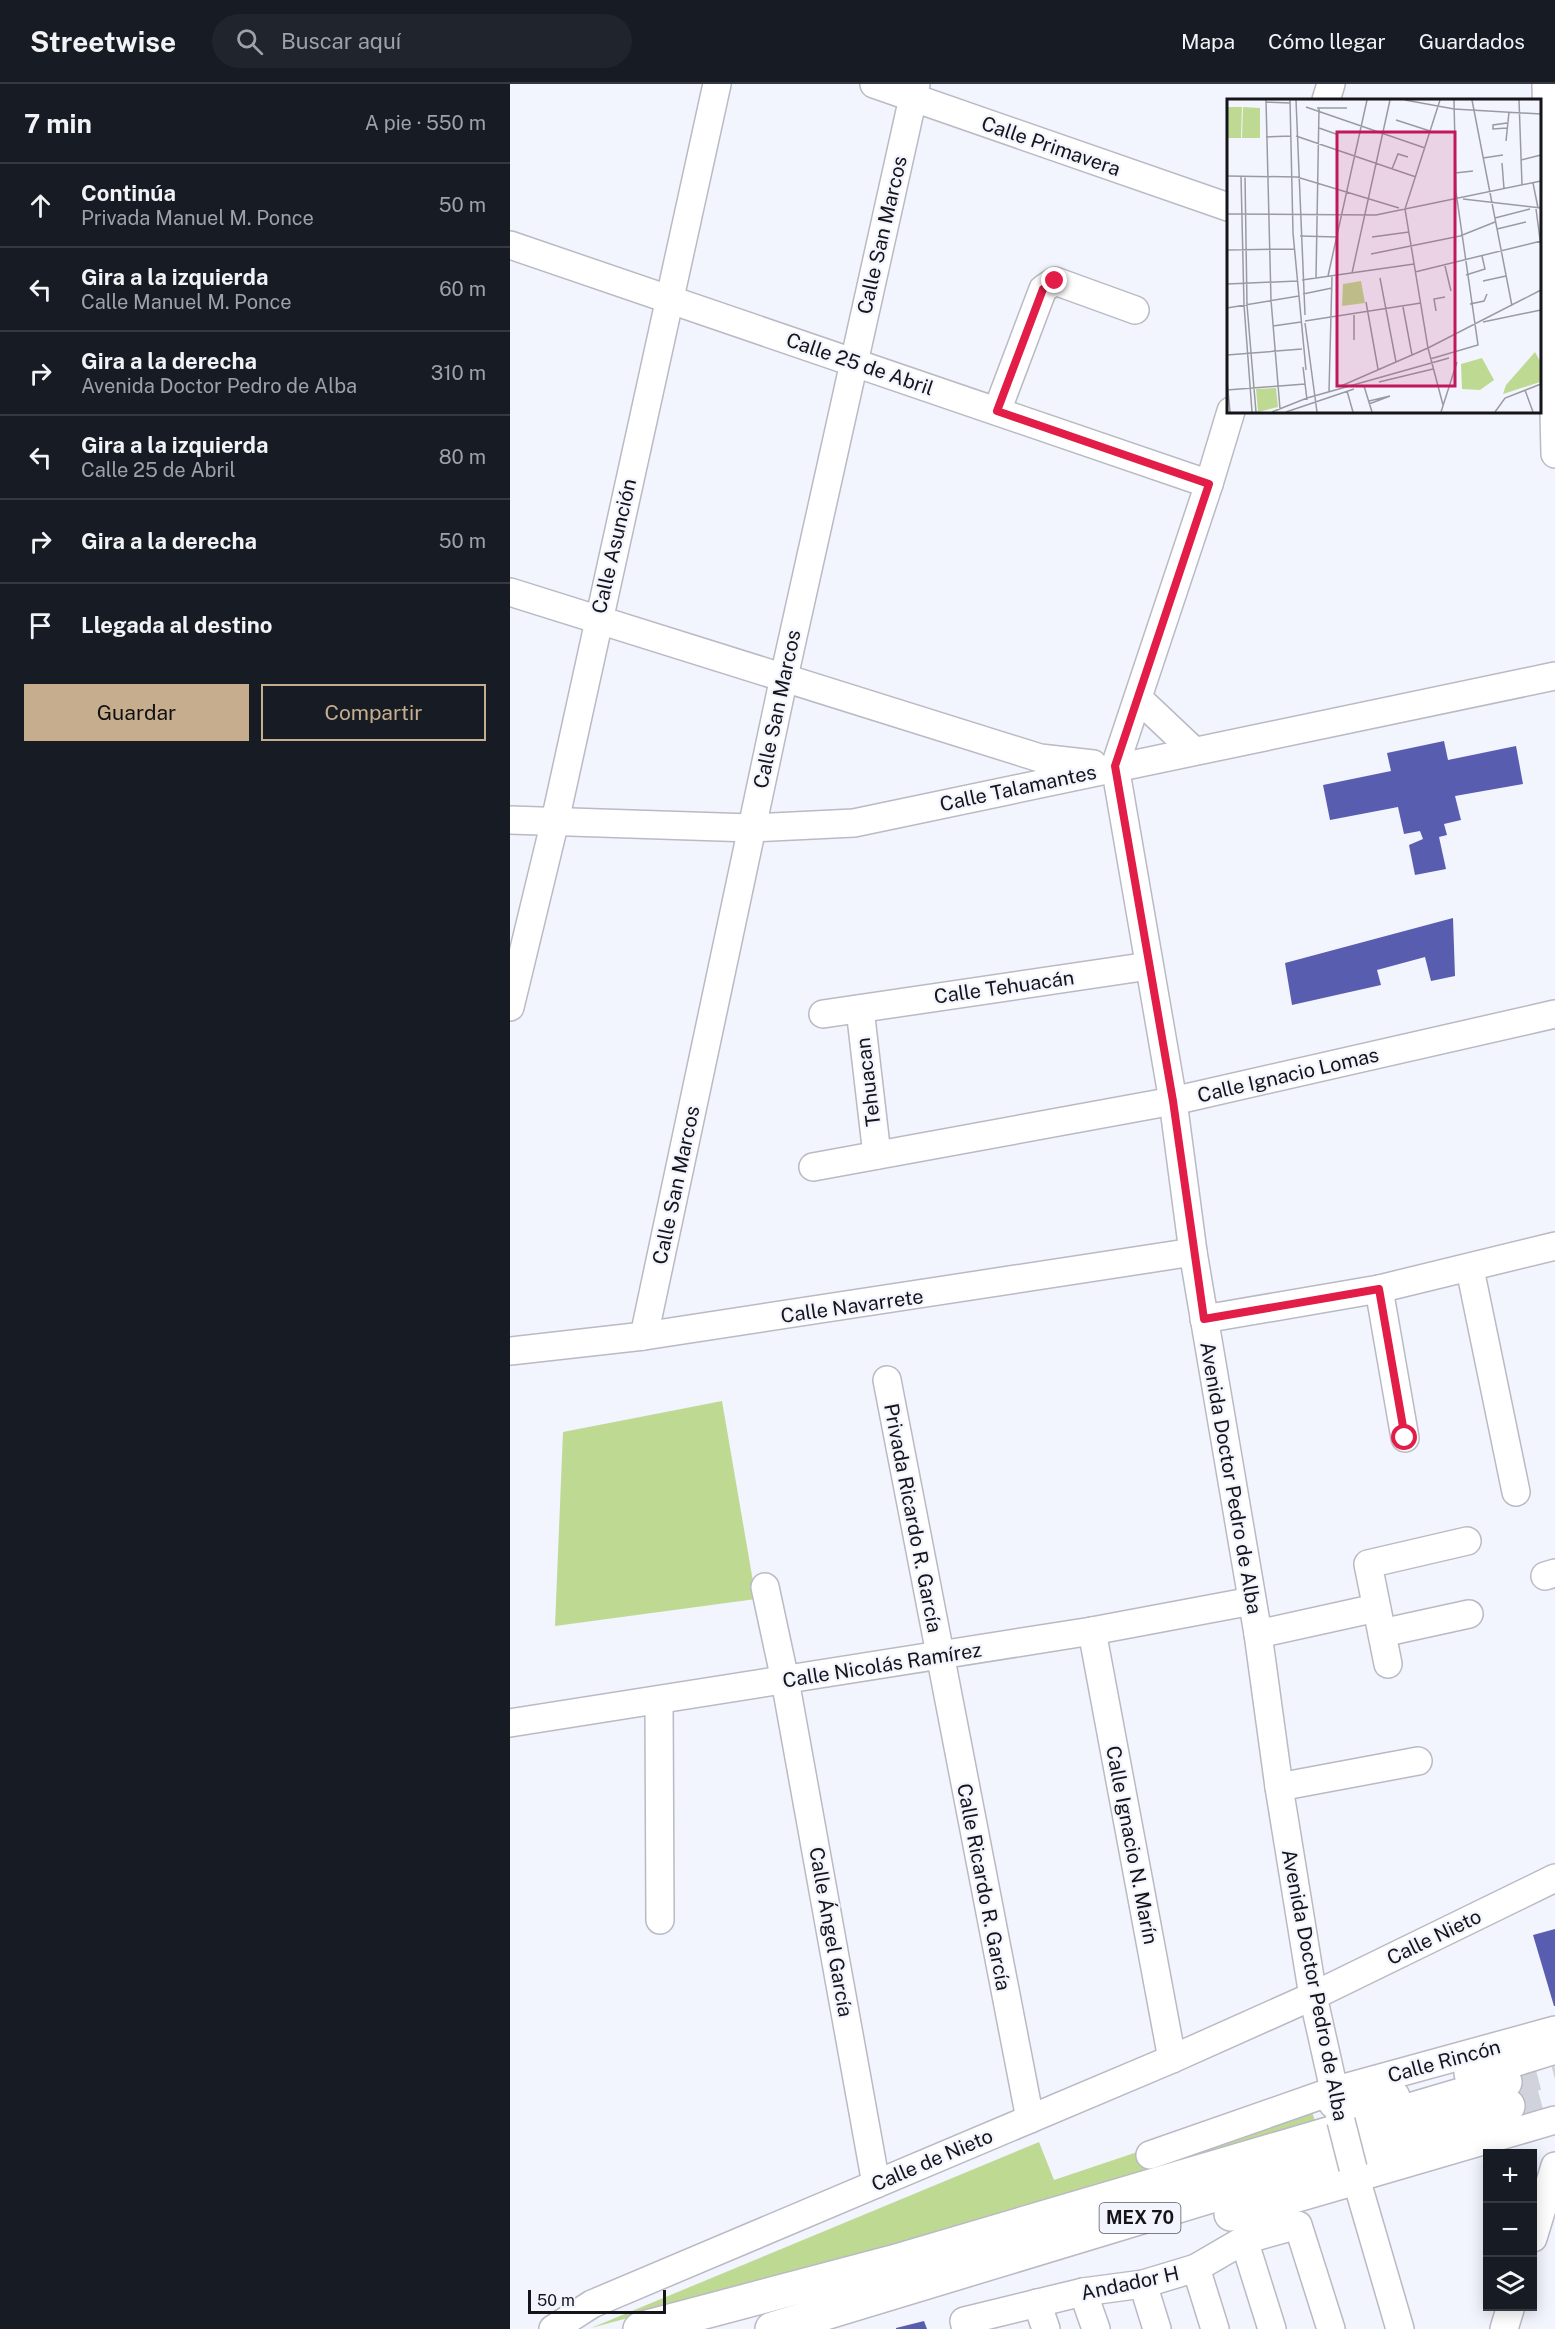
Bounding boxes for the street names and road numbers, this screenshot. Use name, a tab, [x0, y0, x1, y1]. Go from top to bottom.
street label: Calle Primavera	[978, 111, 1124, 181]
street label: Calle San Marcos	[852, 154, 912, 316]
street label: Calle 25 de Abril	[783, 328, 937, 400]
street label: Calle Asunción	[587, 476, 641, 616]
street label: Calle San Marcos	[748, 628, 806, 790]
street label: Calle Talamantes	[938, 760, 1098, 816]
street label: Calle Tehuacán	[932, 965, 1076, 1009]
street label: Tehuacan	[851, 1036, 885, 1128]
street label: Calle Ignacio Lomas	[1195, 1042, 1381, 1108]
street label: Calle San Marcos	[647, 1104, 705, 1266]
street label: Calle Navarrete	[779, 1284, 925, 1328]
street label: Avenida Doctor Pedro de Alba	[1195, 1340, 1267, 1616]
street label: Privada Ricardo R. García	[879, 1401, 947, 1635]
street label: Calle Nicolás Ramírez	[781, 1637, 983, 1693]
street label: Calle Ignacio N. Marín	[1101, 1744, 1163, 1946]
street label: Calle Ricardo R. García	[952, 1781, 1016, 1993]
street label: Calle Ángel García	[804, 1845, 859, 2019]
street label: Avenida Doctor Pedro de Alba	[1277, 1847, 1353, 2123]
street label: Calle Nieto	[1383, 1904, 1485, 1970]
street label: Calle Rincón	[1385, 2034, 1503, 2088]
street label: Calle de Nieto	[868, 2124, 996, 2196]
road number: MEX 70	[1100, 2203, 1180, 2233]
street label: Andador H	[1079, 2261, 1181, 2305]

